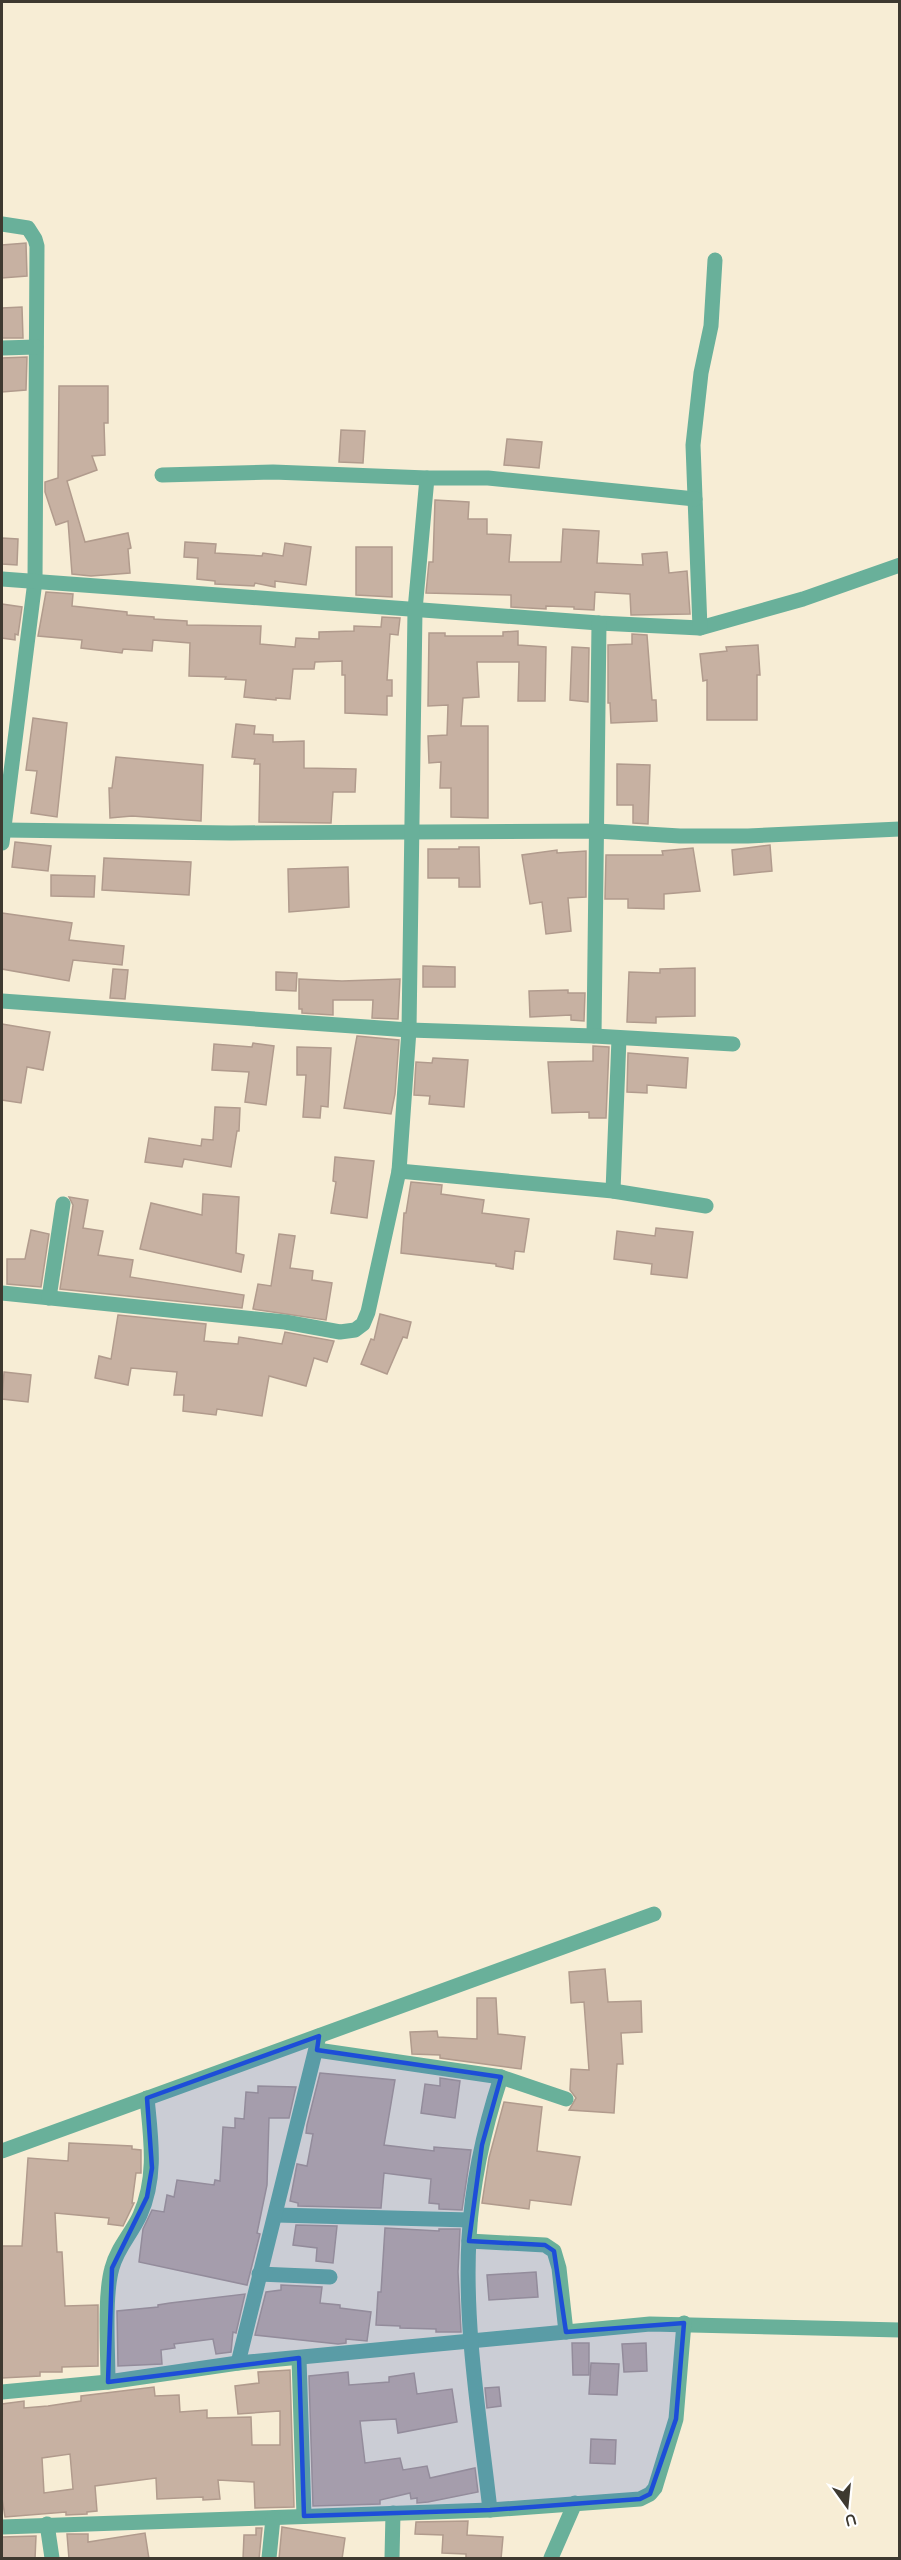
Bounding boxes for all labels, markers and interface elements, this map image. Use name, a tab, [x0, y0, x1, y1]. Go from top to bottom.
north arrow	[817, 2476, 877, 2536]
text: U	[843, 2509, 859, 2532]

